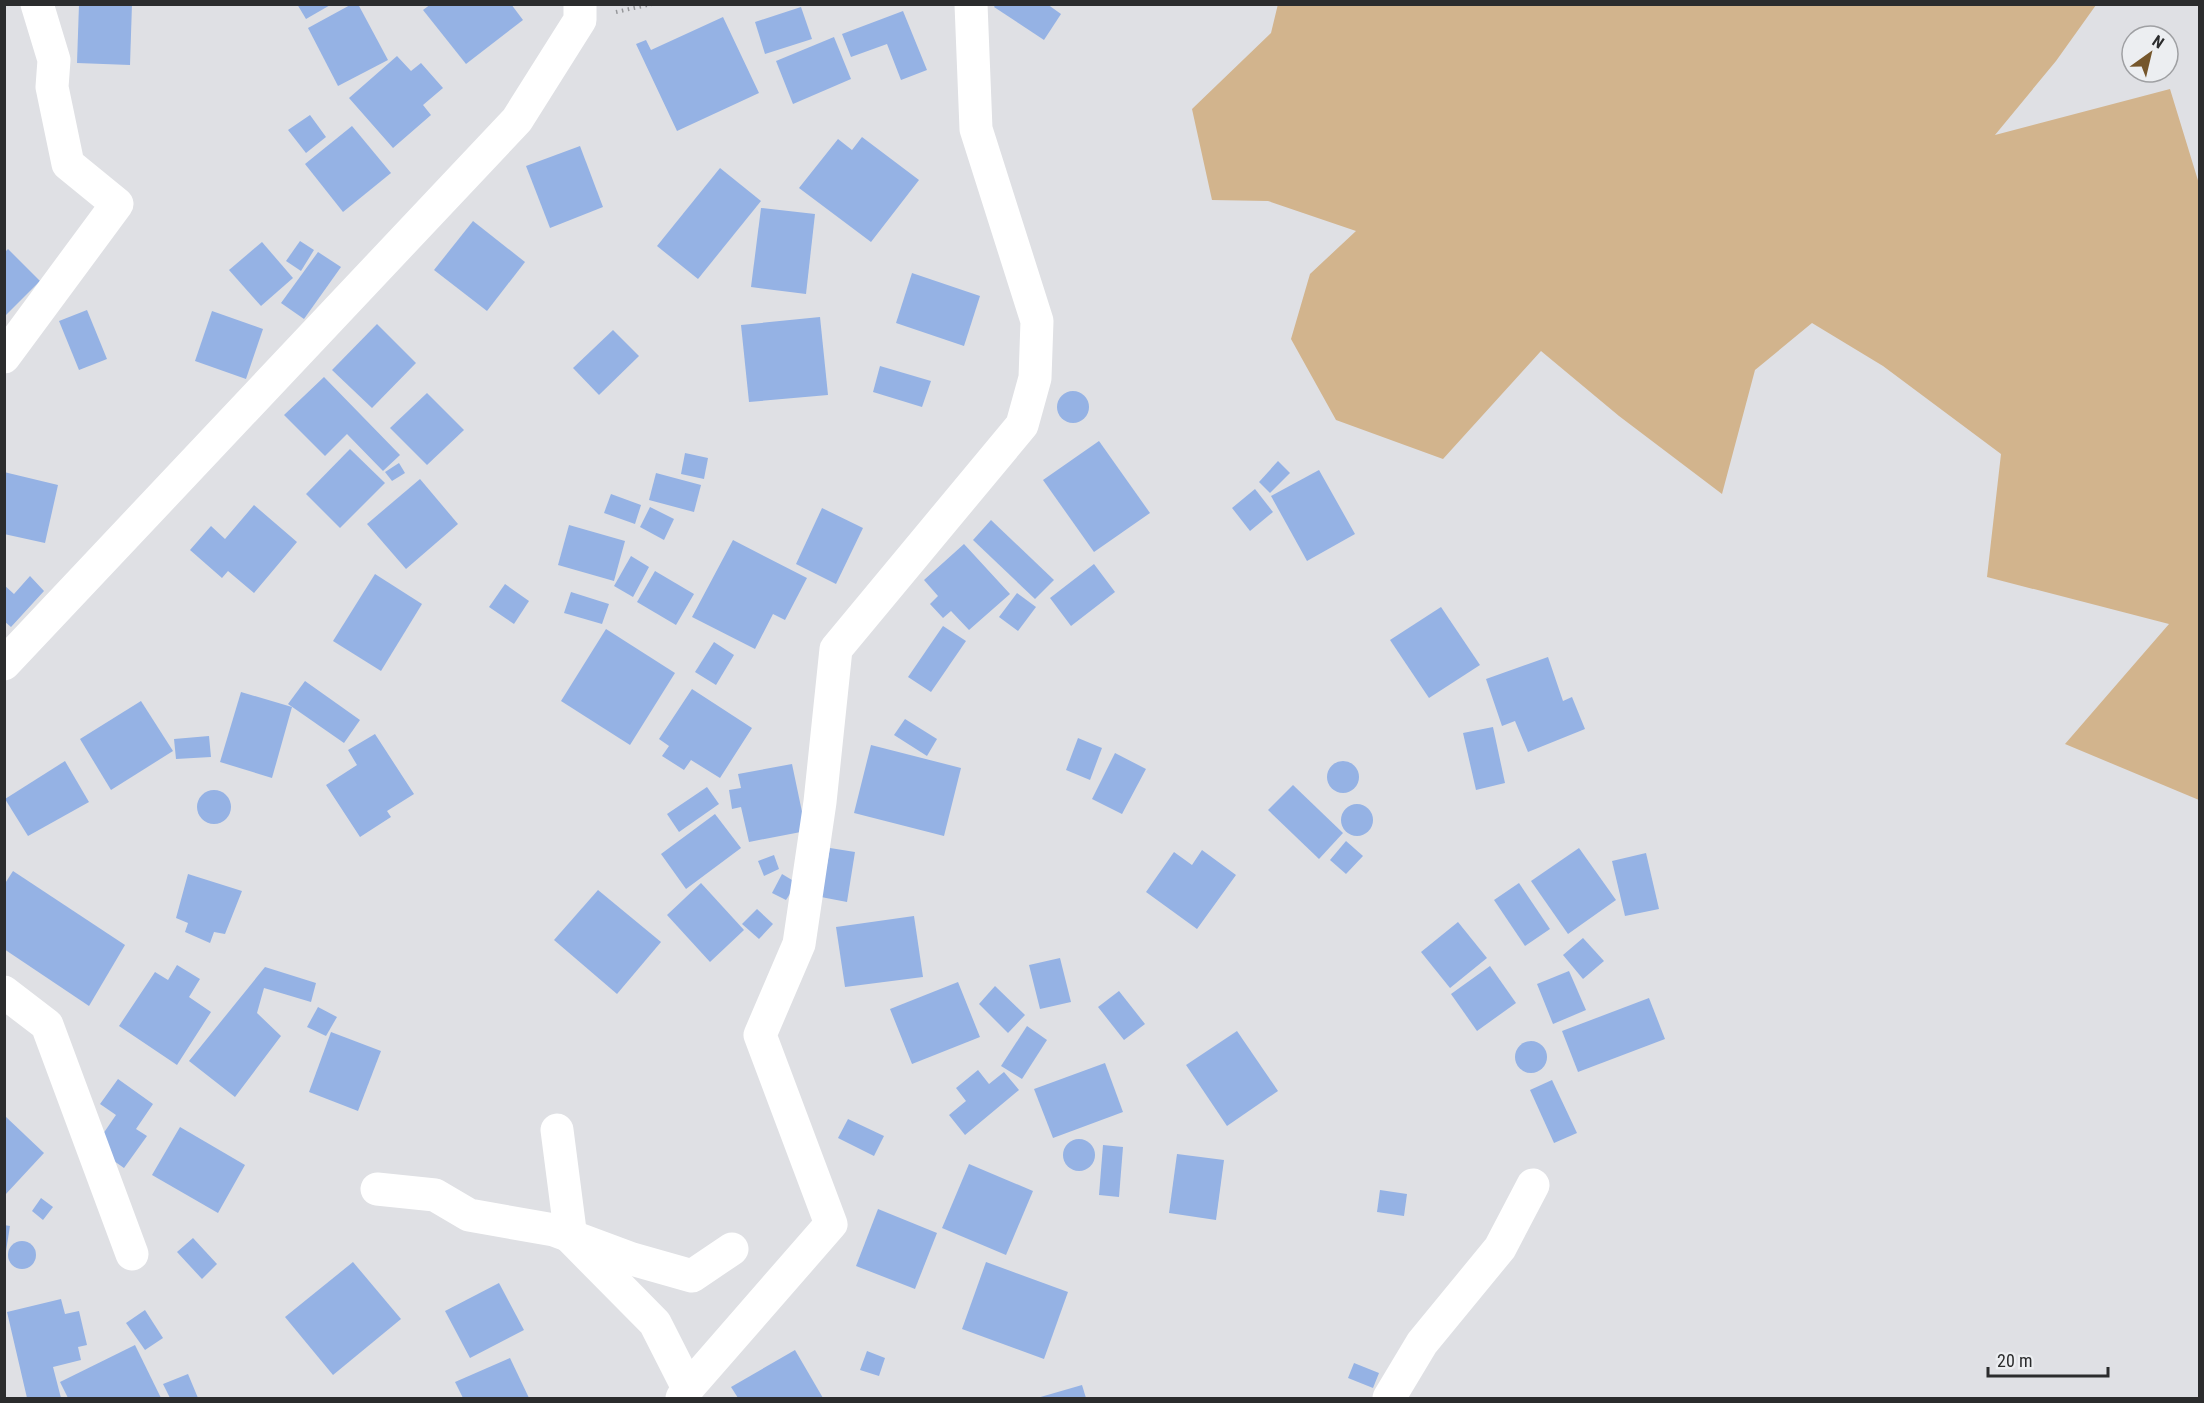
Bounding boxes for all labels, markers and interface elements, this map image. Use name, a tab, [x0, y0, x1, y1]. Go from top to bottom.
north arrow	[2120, 24, 2180, 84]
text: N	[2149, 31, 2167, 53]
scale bar	[1988, 1340, 2108, 1378]
text: 20 m	[1997, 1350, 2032, 1371]

